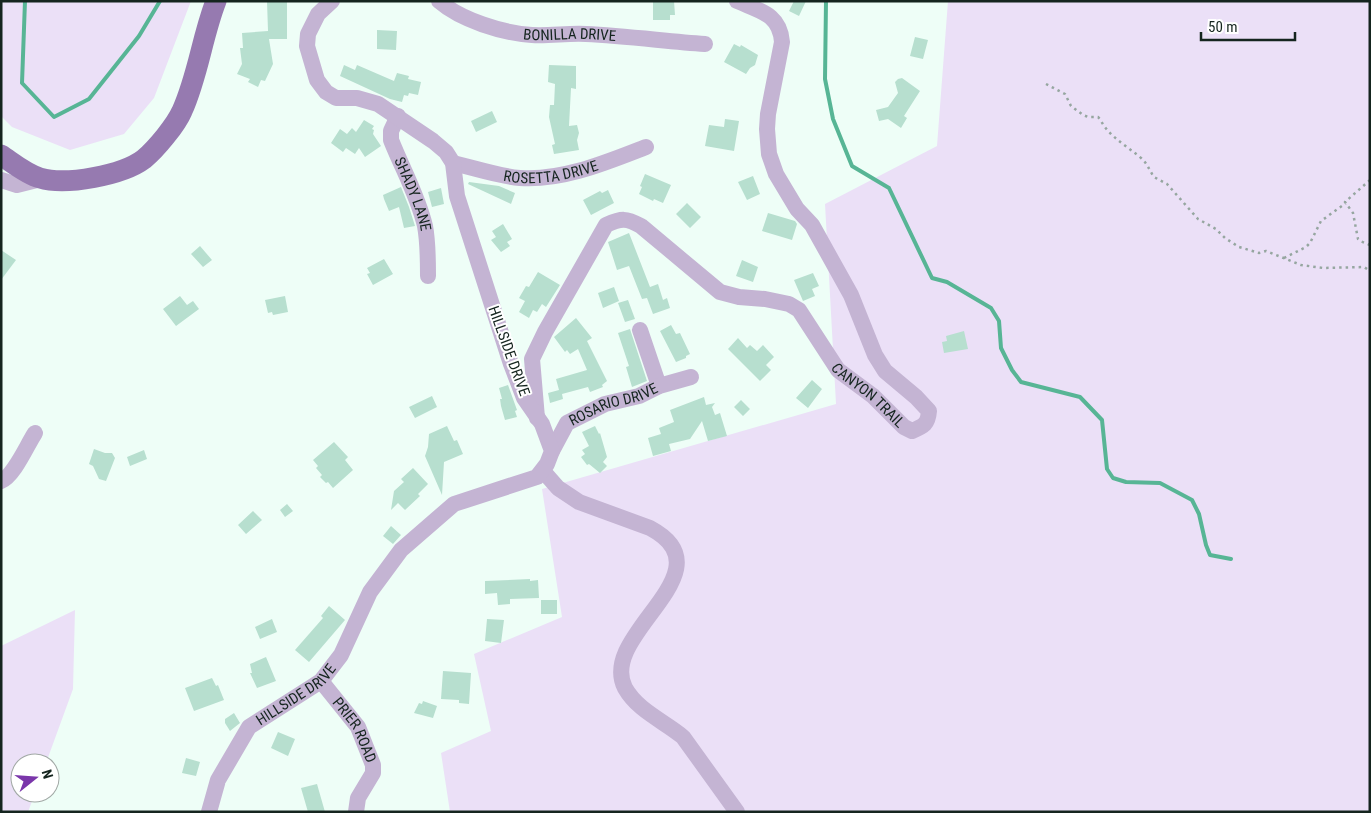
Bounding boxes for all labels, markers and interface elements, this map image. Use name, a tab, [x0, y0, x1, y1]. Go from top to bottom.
scale bar	[1201, 10, 1295, 42]
text: 50 m	[1208, 18, 1238, 36]
street label: BONILLA DRIVE	[522, 25, 617, 45]
street label: SHADY LANE	[390, 154, 435, 232]
street label: ROSETTA DRIVE	[502, 157, 600, 187]
street label: HILLSIDE DRIVE	[484, 304, 534, 398]
street label: CANYON TRAIL	[827, 360, 908, 431]
street label: ROSARIO DRIVE	[566, 379, 661, 430]
street label: HILLSIDE DRIVE	[253, 660, 340, 729]
street label: PRIER ROAD	[329, 694, 380, 765]
north arrow	[10, 753, 60, 803]
text: N	[39, 768, 56, 781]

